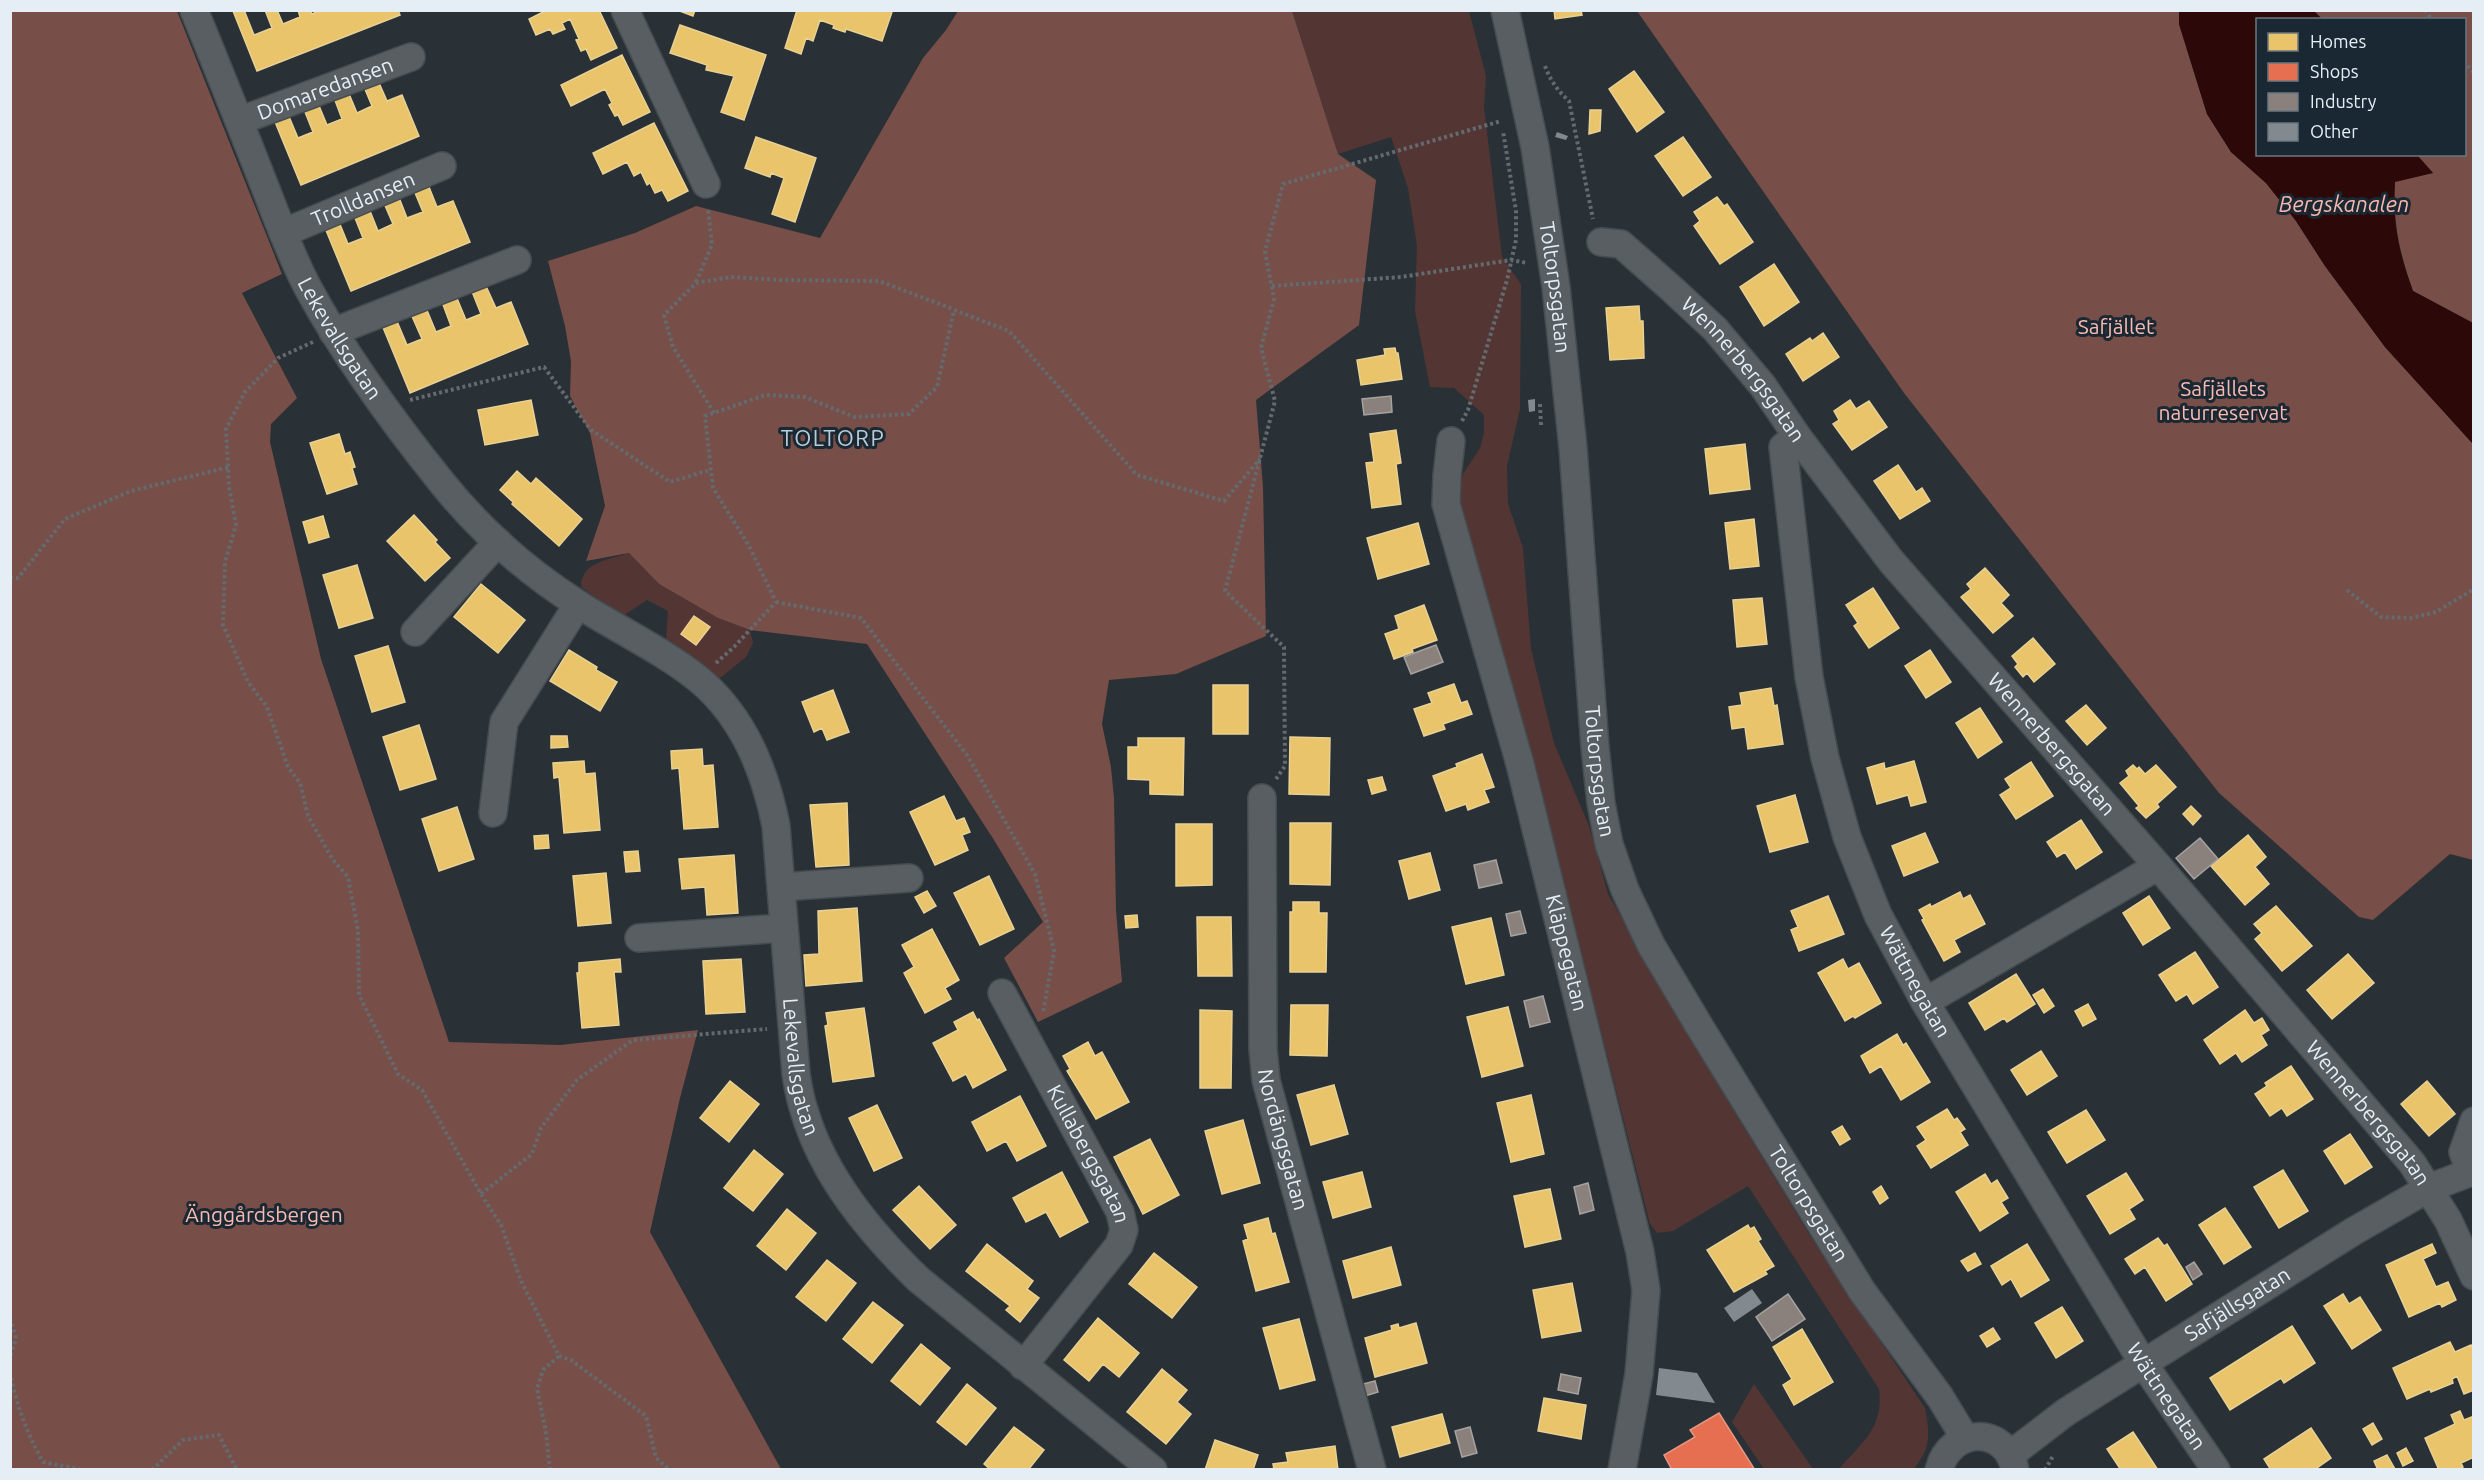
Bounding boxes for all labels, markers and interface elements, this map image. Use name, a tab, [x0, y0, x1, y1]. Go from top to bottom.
legend	[2256, 18, 2466, 156]
text: Homes	[2310, 31, 2367, 51]
street label: Domaredansen	[253, 52, 396, 124]
text: Shops	[2310, 61, 2359, 81]
text: Industry	[2310, 91, 2377, 111]
text: Other	[2310, 121, 2358, 141]
street label: Trolldansen	[307, 166, 418, 231]
water label: Bergskanalen	[2279, 191, 2409, 216]
street label: Toltorpsgatan	[1535, 220, 1576, 354]
street label: Lekevallsgatan	[294, 273, 387, 403]
street label: Wennerbergsgatan	[1677, 291, 1810, 446]
park label: Safjället	[2078, 314, 2154, 338]
park label: Safjällets naturreservat	[2159, 376, 2287, 424]
district label: TOLTORP	[781, 425, 885, 450]
street label: Wennerbergsgatan	[1984, 668, 2121, 820]
street label: Toltorpsgatan	[1581, 705, 1620, 839]
street label: Kläppegatan	[1542, 892, 1593, 1013]
street label: Wättnegatan	[1875, 921, 1956, 1041]
street label: Lekevallsgatan	[779, 997, 825, 1139]
street label: Wennerbergsgatan	[2302, 1035, 2436, 1189]
street label: Nordängsgatan	[1254, 1068, 1314, 1213]
street label: Kullabergsgatan	[1043, 1080, 1135, 1225]
street label: Toltorpsgatan	[1764, 1141, 1854, 1266]
park label: Änggårdsbergen	[185, 1202, 343, 1226]
street label: Safjällsgatan	[2180, 1261, 2294, 1345]
street label: Wättnegatan	[2123, 1338, 2212, 1454]

